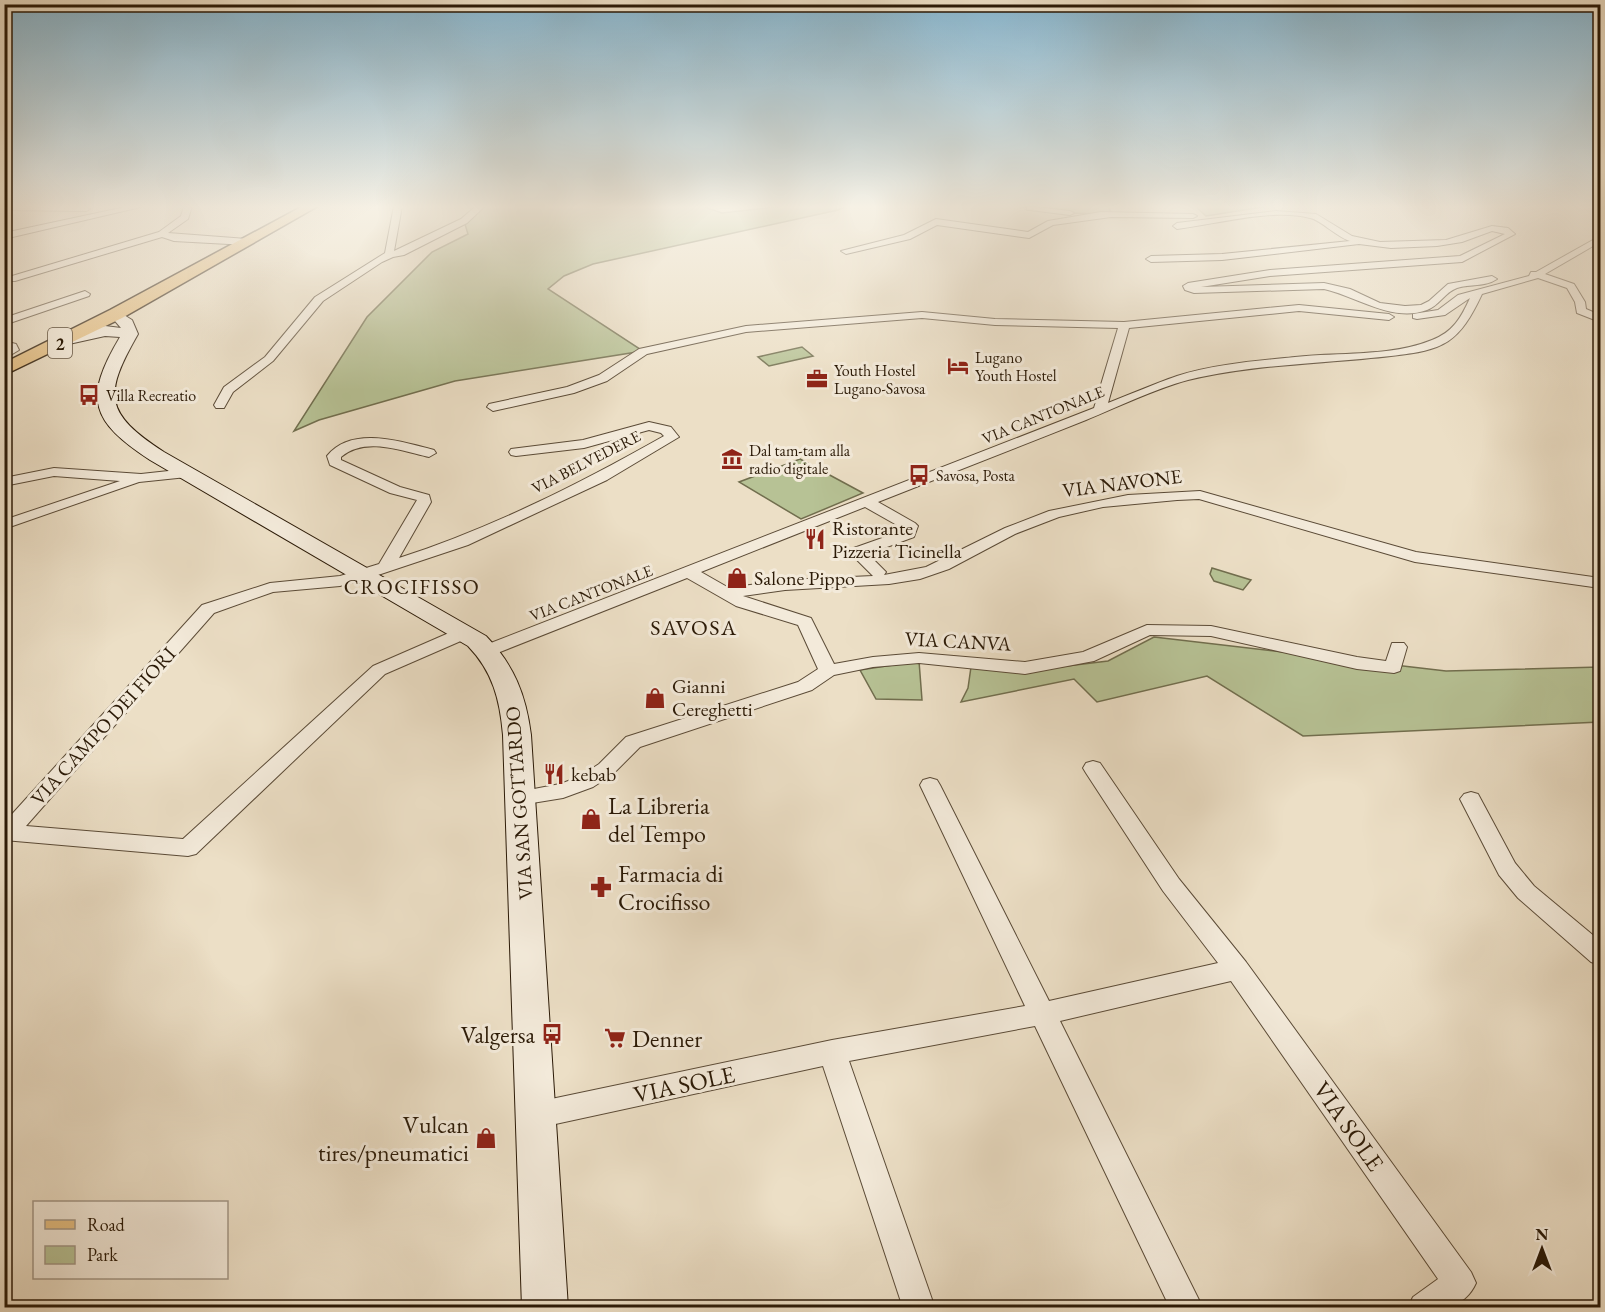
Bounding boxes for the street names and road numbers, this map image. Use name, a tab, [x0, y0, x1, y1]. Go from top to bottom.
road number: 2	[48, 328, 72, 358]
street label: VIA CANTONALE	[979, 381, 1107, 449]
street label: VIA BELVEDERE	[528, 426, 644, 498]
street label: VIA NAVONE	[1061, 463, 1183, 503]
street label: VIA CANTONALE	[526, 560, 656, 626]
street label: VIA CANVA	[904, 625, 1012, 657]
street label: VIA CAMPO DEI FIORI	[25, 641, 181, 811]
street label: VIA SAN GOTTARDO	[499, 705, 539, 901]
street label: VIA SOLE	[631, 1058, 737, 1110]
street label: VIA SOLE	[1307, 1075, 1391, 1177]

